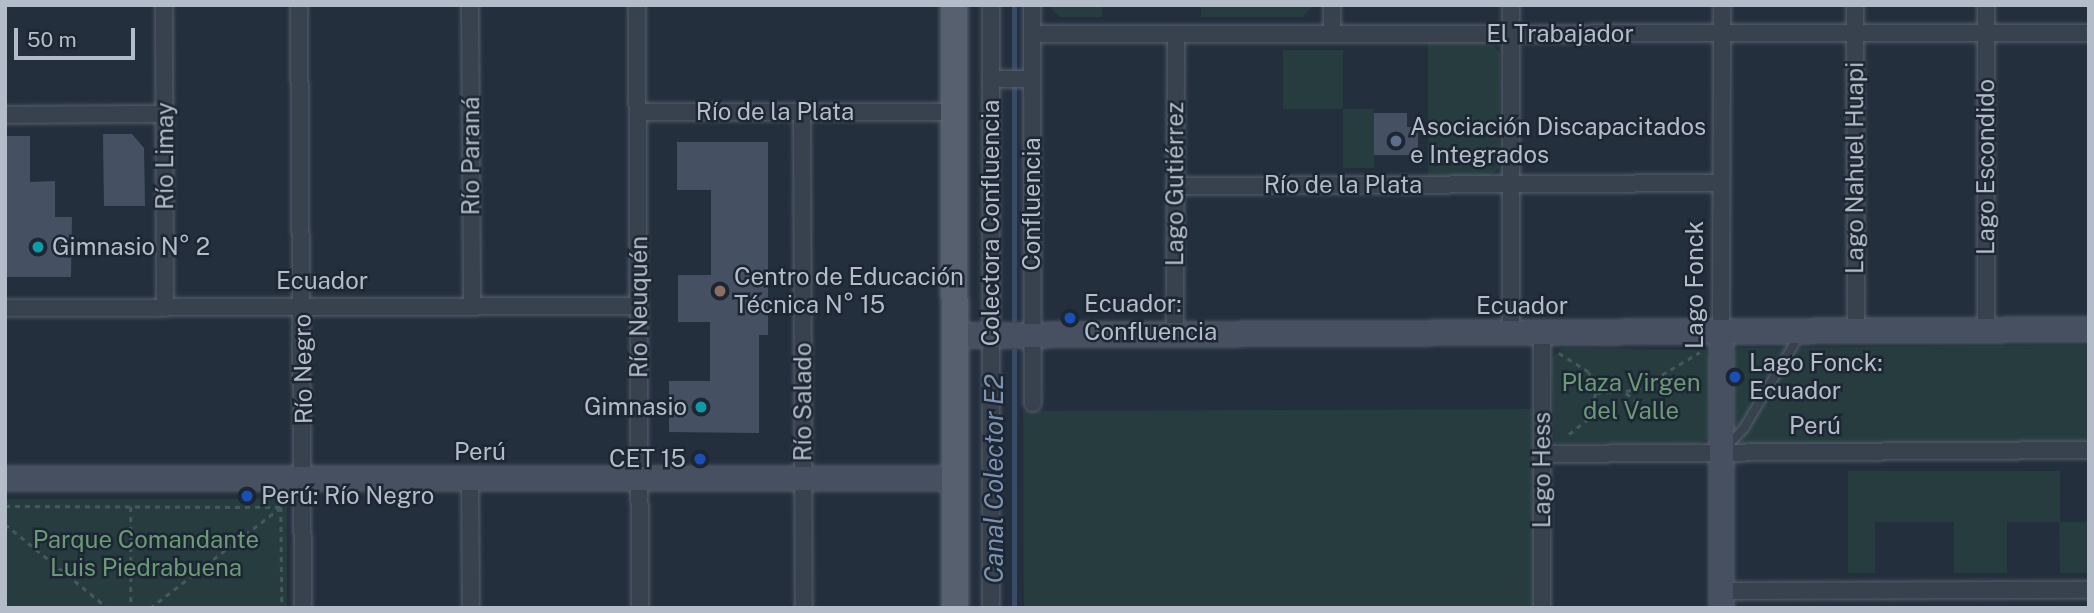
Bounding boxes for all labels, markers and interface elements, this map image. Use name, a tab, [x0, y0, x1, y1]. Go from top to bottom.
scale bar	[18, 14, 138, 58]
street label: El Trabajador	[1486, 20, 1634, 48]
text: 50 m	[27, 27, 77, 52]
street label: Lago Nahuel Huapi	[1841, 62, 1869, 274]
street label: Lago Escondido	[1972, 79, 2000, 255]
street label: Río Paraná	[457, 97, 485, 215]
street label: Río de la Plata	[695, 98, 855, 126]
street label: Colectora Confluencia	[977, 100, 1005, 346]
street label: Río Limay	[151, 102, 179, 210]
street label: Lago Gutiérrez	[1161, 102, 1189, 266]
place label: Asociación Discapacitados e Integrados	[1410, 113, 1706, 169]
marker: Asociación Discapacitados e Integrados	[1388, 133, 1404, 149]
street label: Confluencia	[1018, 137, 1046, 271]
street label: Río de la Plata	[1263, 171, 1423, 199]
street label: Lago Fonck	[1681, 221, 1709, 349]
place label: Gimnasio N° 2	[52, 233, 210, 261]
street label: Río Neuquén	[625, 236, 653, 378]
marker: Gimnasio N° 2	[30, 239, 46, 255]
place label: Centro de Educación Técnica N° 15	[734, 263, 964, 319]
street label: Ecuador	[276, 267, 368, 295]
marker: Centro de Educación Técnica N° 15	[712, 283, 728, 299]
place label: Ecuador: Confluencia	[1084, 290, 1217, 346]
street label: Ecuador	[1476, 292, 1568, 320]
marker: Ecuador: Confluencia	[1062, 310, 1078, 326]
street label: Río Negro	[288, 314, 318, 424]
street label: Río Salado	[789, 343, 817, 461]
place label: Lago Fonck: Ecuador	[1749, 349, 1883, 405]
park label: Plaza Virgen del Valle	[1561, 369, 1701, 425]
marker: Lago Fonck: Ecuador	[1727, 369, 1743, 385]
water label: Canal Colector E2	[978, 374, 1010, 584]
place label: Gimnasio	[584, 393, 687, 421]
marker: Gimnasio	[693, 399, 709, 415]
street label: Lago Hess	[1528, 412, 1556, 528]
street label: Perú	[1789, 412, 1841, 440]
street label: Perú	[454, 438, 506, 466]
place label: CET 15	[609, 445, 686, 473]
marker: CET 15	[692, 451, 708, 467]
place label: Perú: Río Negro	[261, 482, 435, 510]
marker: Perú: Río Negro	[239, 488, 255, 504]
park label: Parque Comandante Luis Piedrabuena	[33, 526, 259, 582]

